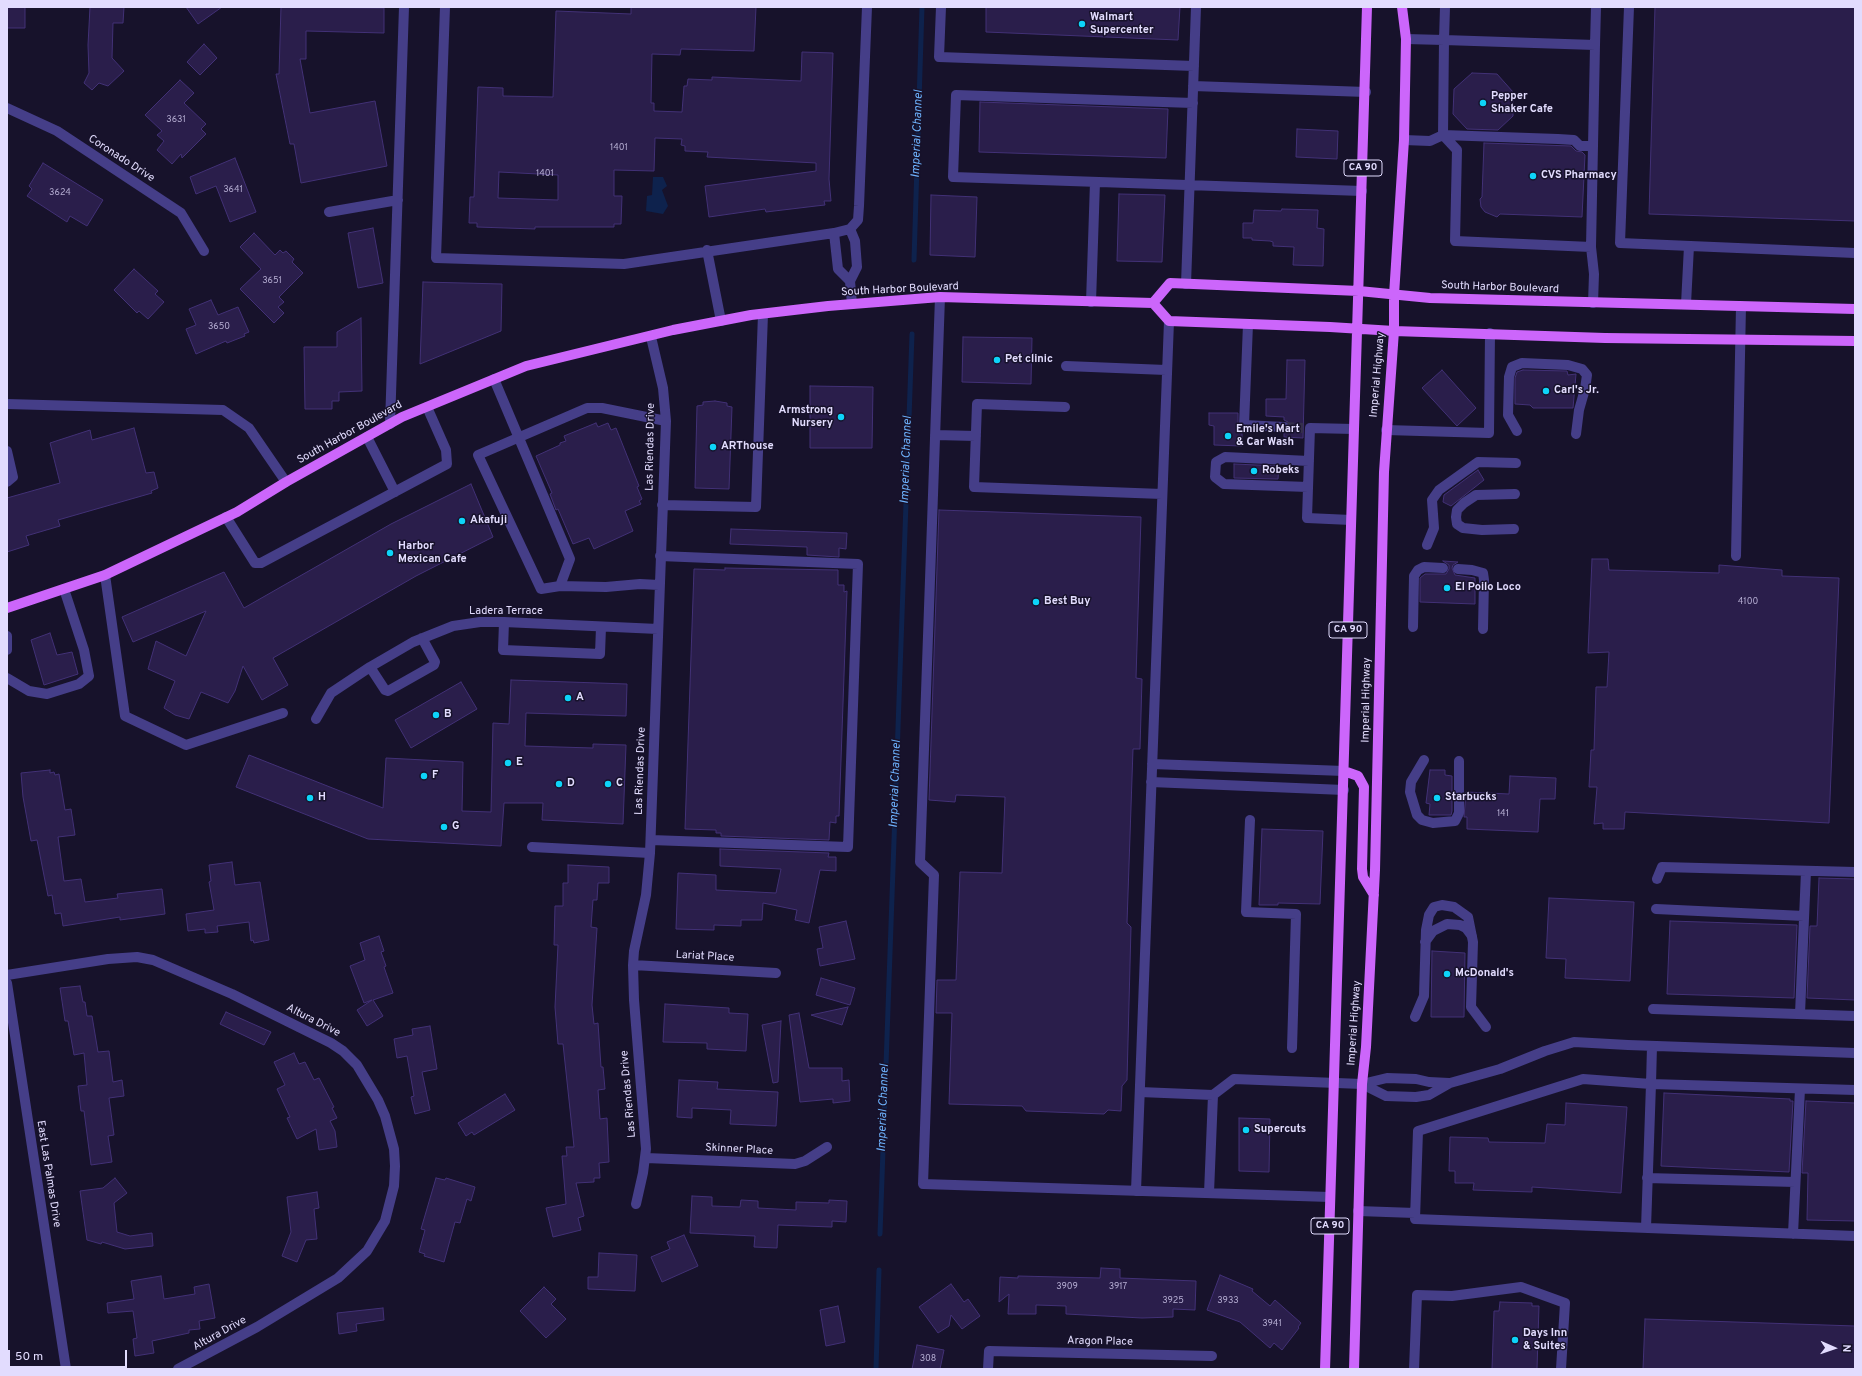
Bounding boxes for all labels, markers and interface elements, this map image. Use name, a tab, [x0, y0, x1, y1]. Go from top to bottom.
place label: Walmart Supercenter	[1090, 11, 1154, 37]
marker: Walmart Supercenter	[1077, 19, 1087, 29]
water label: Imperial Channel	[909, 90, 927, 178]
place label: Pepper Shaker Cafe	[1491, 90, 1553, 116]
marker: Pepper Shaker Cafe	[1478, 98, 1488, 108]
house number: 3631	[166, 115, 186, 125]
street label: Coronado Drive	[85, 133, 157, 185]
house number: 1401	[610, 143, 628, 153]
road number: CA 90	[1344, 160, 1382, 176]
house number: 1401	[536, 169, 554, 179]
place label: CVS Pharmacy	[1541, 169, 1617, 183]
marker: CVS Pharmacy	[1528, 171, 1538, 181]
house number: 3641	[223, 185, 243, 195]
house number: 3624	[49, 188, 71, 198]
house number: 3651	[262, 276, 282, 286]
street label: South Harbor Boulevard	[1441, 279, 1559, 297]
street label: South Harbor Boulevard	[841, 280, 959, 300]
house number: 3650	[208, 322, 230, 332]
street label: Imperial Highway	[1368, 332, 1388, 418]
place label: Pet clinic	[1005, 353, 1053, 367]
marker: Pet clinic	[992, 355, 1002, 365]
place label: Carl's Jr.	[1554, 384, 1599, 398]
marker: Carl's Jr.	[1541, 386, 1551, 396]
street label: South Harbor Boulevard	[295, 399, 405, 467]
street label: Las Riendas Drive	[644, 403, 658, 491]
place label: Armstrong Nursery	[779, 404, 833, 430]
marker: Armstrong Nursery	[836, 412, 846, 422]
water label: Imperial Channel	[898, 416, 916, 504]
place label: Emile's Mart & Car Wash	[1236, 423, 1300, 449]
marker: Emile's Mart & Car Wash	[1223, 431, 1233, 441]
place label: ARThouse	[721, 440, 774, 454]
marker: ARThouse	[708, 442, 718, 452]
place label: Robeks	[1262, 464, 1299, 478]
marker: Robeks	[1249, 466, 1259, 476]
place label: Akafuji	[470, 514, 507, 528]
marker: Akafuji	[457, 516, 467, 526]
place label: Harbor Mexican Cafe	[398, 540, 467, 566]
marker: Harbor Mexican Cafe	[385, 548, 395, 558]
place label: El Poilo Loco	[1455, 581, 1521, 595]
marker: El Poilo Loco	[1442, 583, 1452, 593]
place label: Best Buy	[1044, 595, 1090, 609]
marker: Best Buy	[1031, 597, 1041, 607]
house number: 4100	[1738, 597, 1758, 607]
street label: Ladera Terrace	[469, 605, 543, 619]
road number: CA 90	[1329, 622, 1367, 638]
street label: Imperial Highway	[1360, 657, 1374, 743]
place label: A	[576, 691, 584, 705]
marker: A	[563, 693, 573, 703]
place label: B	[444, 708, 452, 722]
marker: B	[431, 710, 441, 720]
street label: Las Riendas Drive	[633, 727, 649, 815]
water label: Imperial Channel	[887, 740, 905, 828]
place label: E	[516, 756, 523, 770]
marker: E	[503, 758, 513, 768]
place label: F	[432, 769, 438, 783]
marker: F	[419, 771, 429, 781]
place label: D	[567, 777, 575, 791]
place label: C	[616, 777, 623, 791]
marker: D	[554, 779, 564, 789]
marker: C	[603, 779, 613, 789]
place label: H	[318, 791, 326, 805]
place label: Starbucks	[1445, 791, 1497, 805]
marker: H	[305, 793, 315, 803]
marker: Starbucks	[1432, 793, 1442, 803]
house number: 141	[1497, 809, 1509, 819]
place label: G	[452, 820, 459, 834]
marker: G	[439, 822, 449, 832]
street label: Lariat Place	[675, 949, 735, 965]
place label: McDonald's	[1455, 967, 1514, 981]
marker: McDonald's	[1442, 969, 1452, 979]
street label: Imperial Highway	[1345, 980, 1365, 1066]
street label: Altura Drive	[284, 1002, 342, 1040]
street label: Las Riendas Drive	[619, 1050, 639, 1138]
water label: Imperial Channel	[875, 1064, 893, 1152]
street label: East Las Palmas Drive	[33, 1120, 63, 1228]
place label: Supercuts	[1254, 1123, 1306, 1137]
marker: Supercuts	[1241, 1125, 1251, 1135]
street label: Skinner Place	[705, 1142, 773, 1158]
road number: CA 90	[1311, 1218, 1349, 1234]
house number: 3909	[1056, 1282, 1078, 1292]
house number: 3917	[1109, 1282, 1127, 1292]
house number: 3925	[1162, 1296, 1184, 1306]
house number: 3933	[1217, 1296, 1239, 1306]
street label: Altura Drive	[191, 1314, 249, 1354]
house number: 3941	[1262, 1319, 1282, 1329]
place label: Days Inn & Suites	[1523, 1327, 1567, 1353]
north arrow	[1814, 1328, 1854, 1368]
street label: Aragon Place	[1067, 1335, 1133, 1349]
marker: Days Inn & Suites	[1510, 1335, 1520, 1345]
scale bar	[10, 1342, 129, 1368]
text: N	[1839, 1344, 1853, 1353]
text: 50 m	[15, 1349, 43, 1365]
house number: 308	[920, 1354, 936, 1364]

